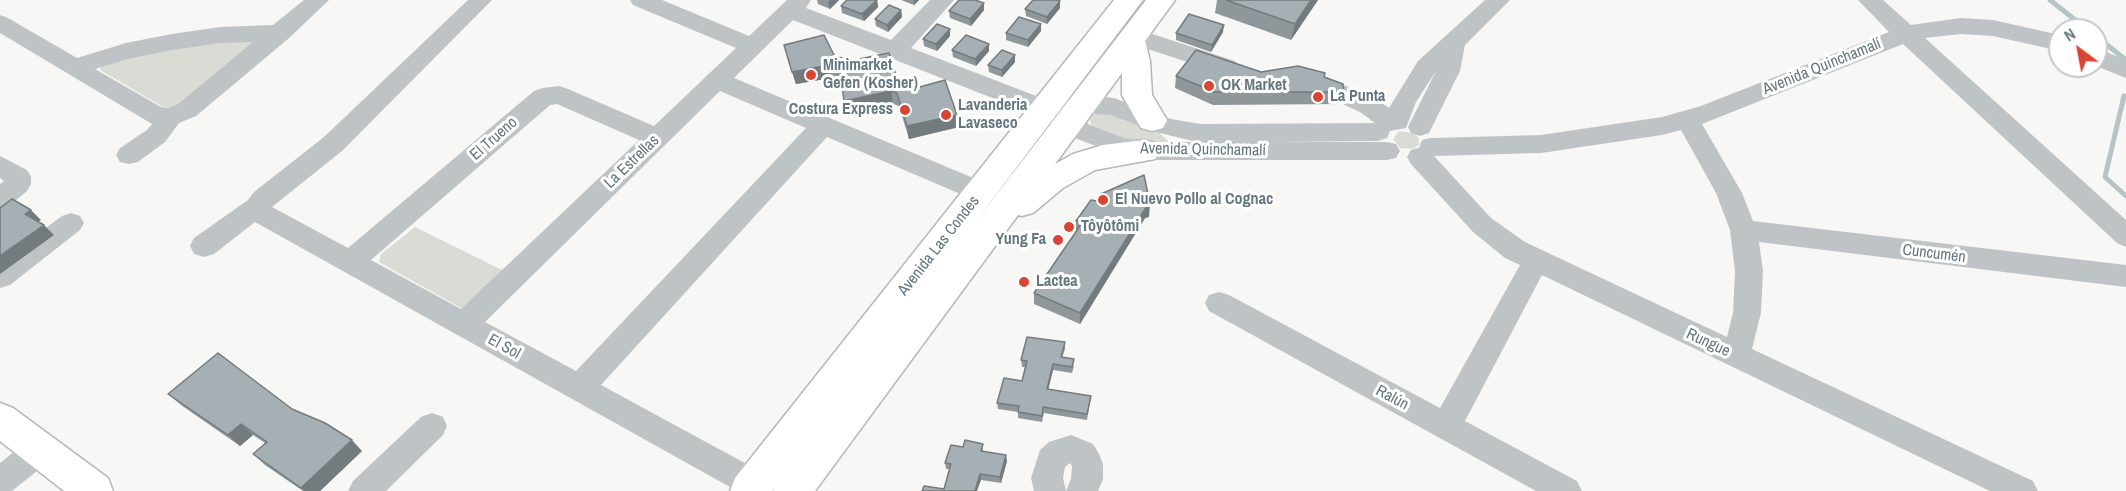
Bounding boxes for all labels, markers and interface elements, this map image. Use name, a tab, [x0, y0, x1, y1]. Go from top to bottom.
north arrow	[2048, 18, 2108, 78]
text: N	[2060, 23, 2079, 46]
street label: Avenida Quinchamalí	[1760, 35, 1884, 99]
place label: Minimarket Gefen (Kosher)	[823, 56, 918, 94]
marker: Minimarket Gefen (Kosher)	[804, 68, 818, 82]
place label: OK Market	[1221, 76, 1287, 96]
marker: OK Market	[1202, 79, 1216, 93]
place label: La Punta	[1330, 87, 1385, 107]
marker: La Punta	[1311, 90, 1325, 104]
place label: Lavanderia Lavaseco	[958, 96, 1027, 134]
place label: Costura Express	[789, 100, 893, 120]
marker: Costura Express	[898, 103, 912, 117]
marker: Lavanderia Lavaseco	[939, 108, 953, 122]
street label: El Trueno	[466, 113, 522, 165]
street label: La Estrellas	[601, 131, 663, 193]
street label: Avenida Quinchamalí	[1140, 139, 1266, 161]
place label: El Nuevo Pollo al Cognac	[1115, 190, 1273, 210]
street label: Avenida Las Condes	[894, 192, 984, 300]
marker: El Nuevo Pollo al Cognac	[1096, 193, 1110, 207]
place label: Tôyôtômi	[1081, 217, 1139, 237]
marker: Tôyôtômi	[1062, 220, 1076, 234]
place label: Yung Fa	[996, 230, 1046, 250]
marker: Yung Fa	[1051, 233, 1065, 247]
street label: Cuncumén	[1901, 241, 1967, 267]
place label: Lactea	[1036, 272, 1078, 292]
marker: Lactea	[1017, 275, 1031, 289]
street label: Rungue	[1683, 325, 1733, 361]
street label: El Sol	[484, 330, 524, 364]
street label: Ralún	[1372, 381, 1412, 415]

